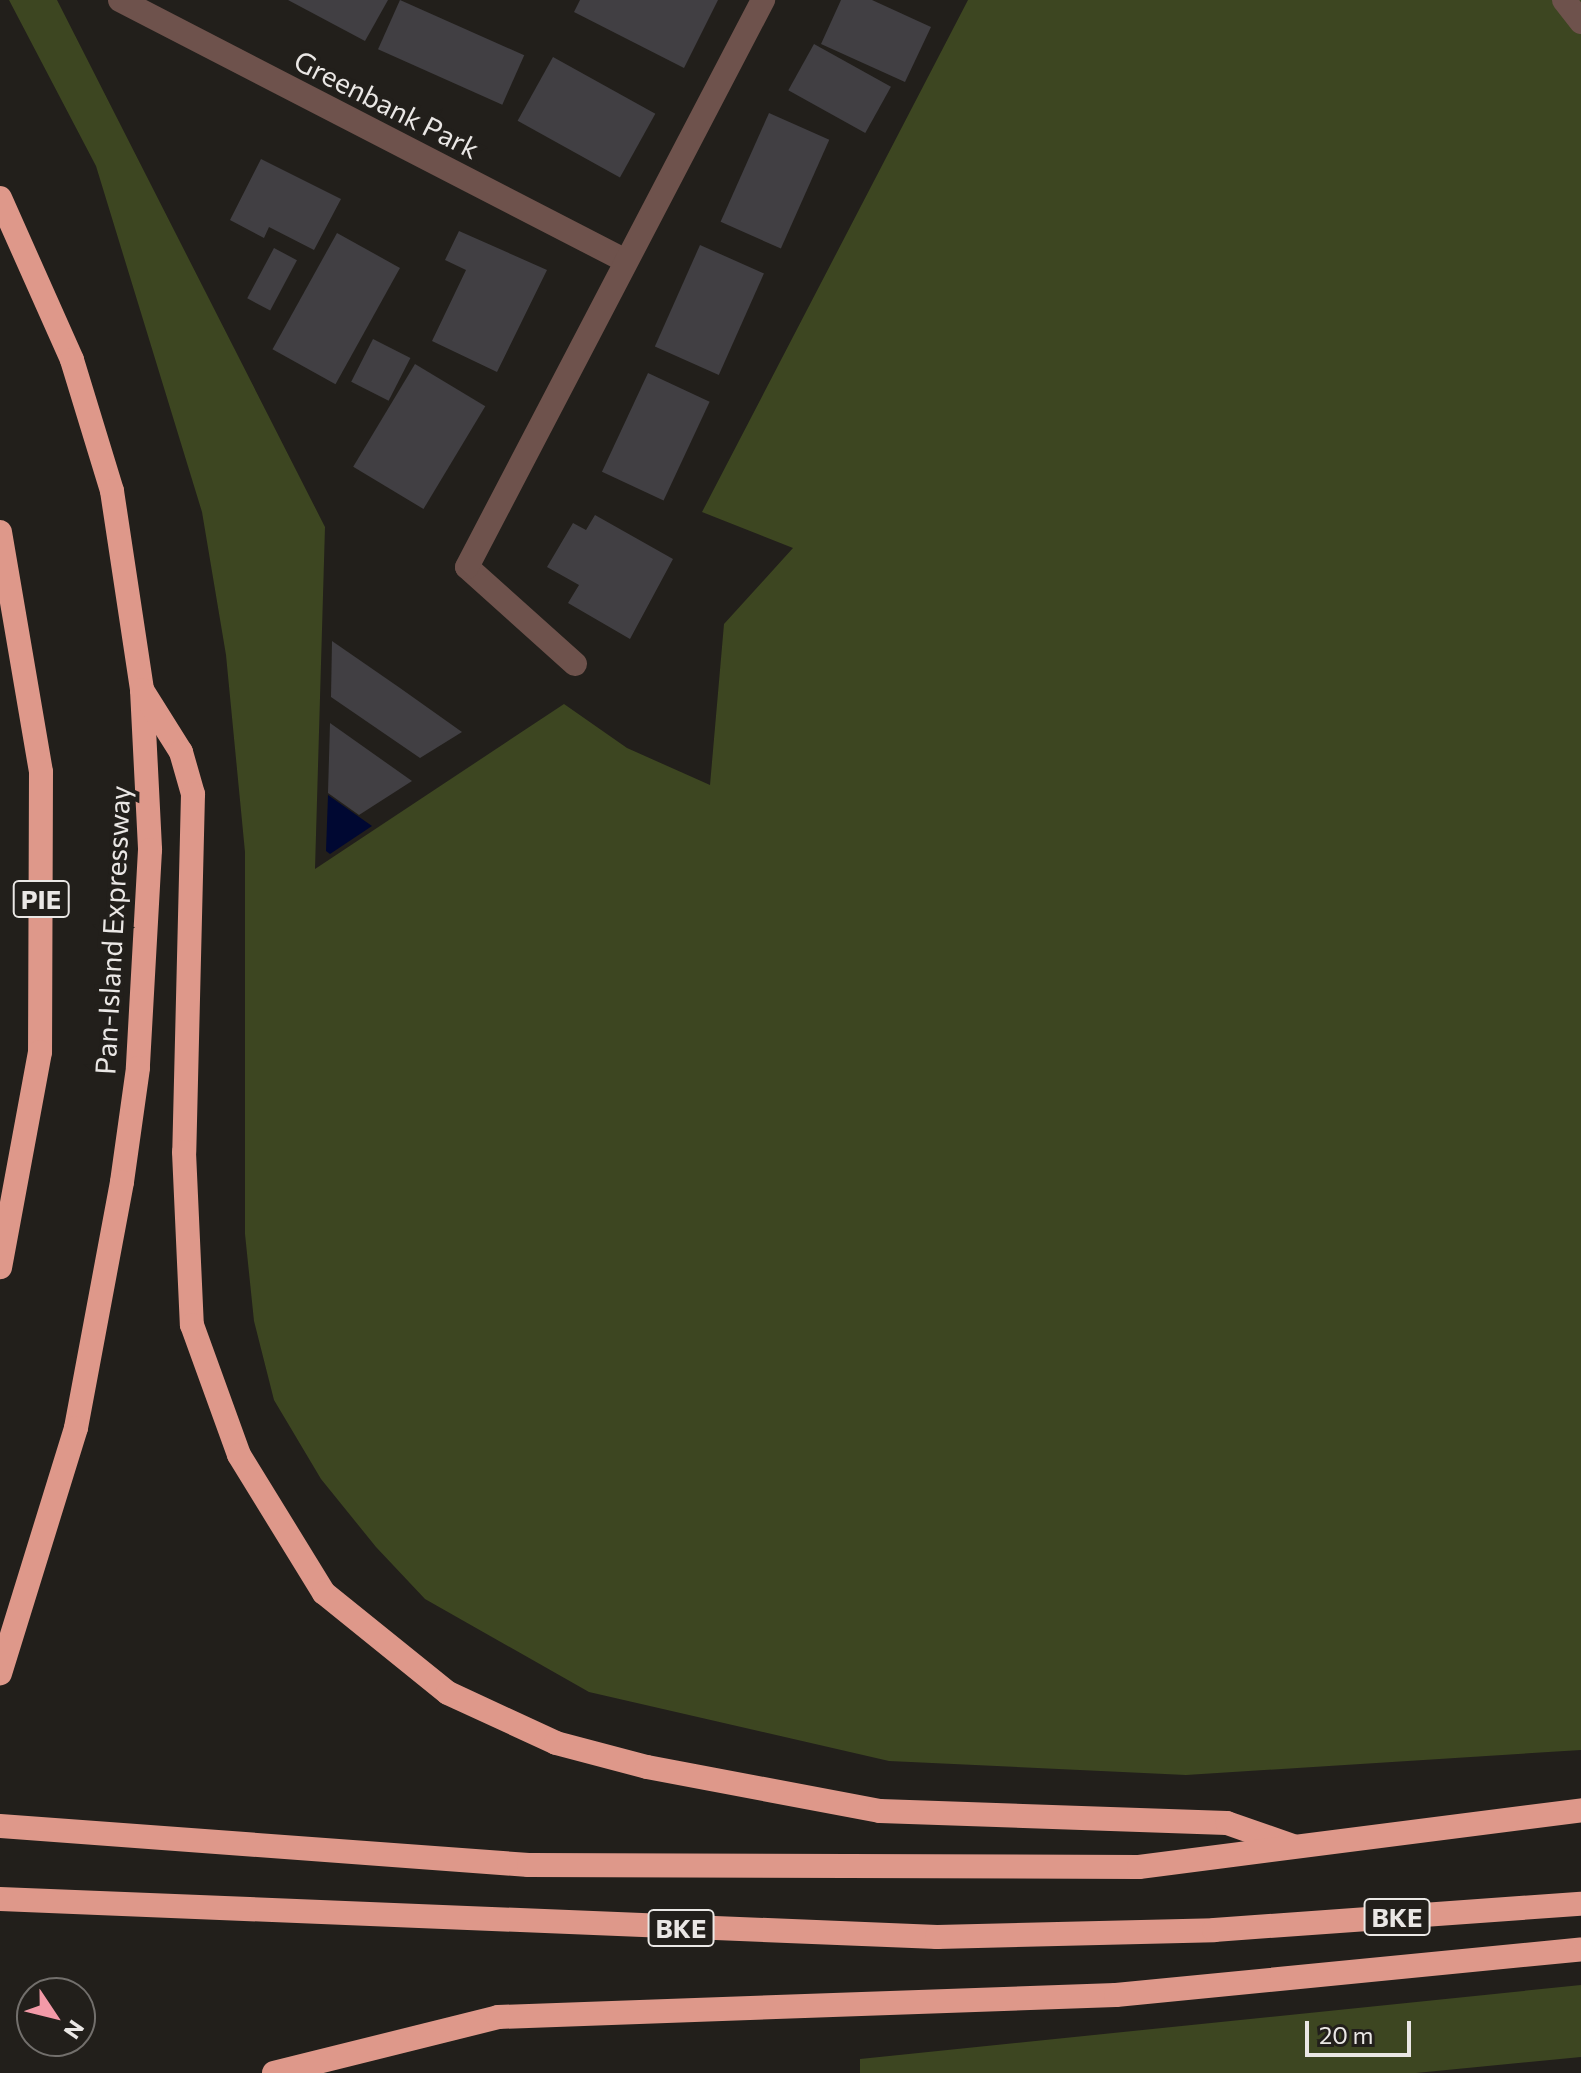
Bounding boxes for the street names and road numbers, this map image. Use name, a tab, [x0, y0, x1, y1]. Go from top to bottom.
street label: Greenbank Park	[289, 43, 485, 165]
street label: Pan-Island Expressway	[88, 784, 136, 1076]
road number: PIE	[11, 877, 71, 921]
road number: BKE	[1363, 1895, 1431, 1939]
road number: BKE	[647, 1906, 715, 1950]

